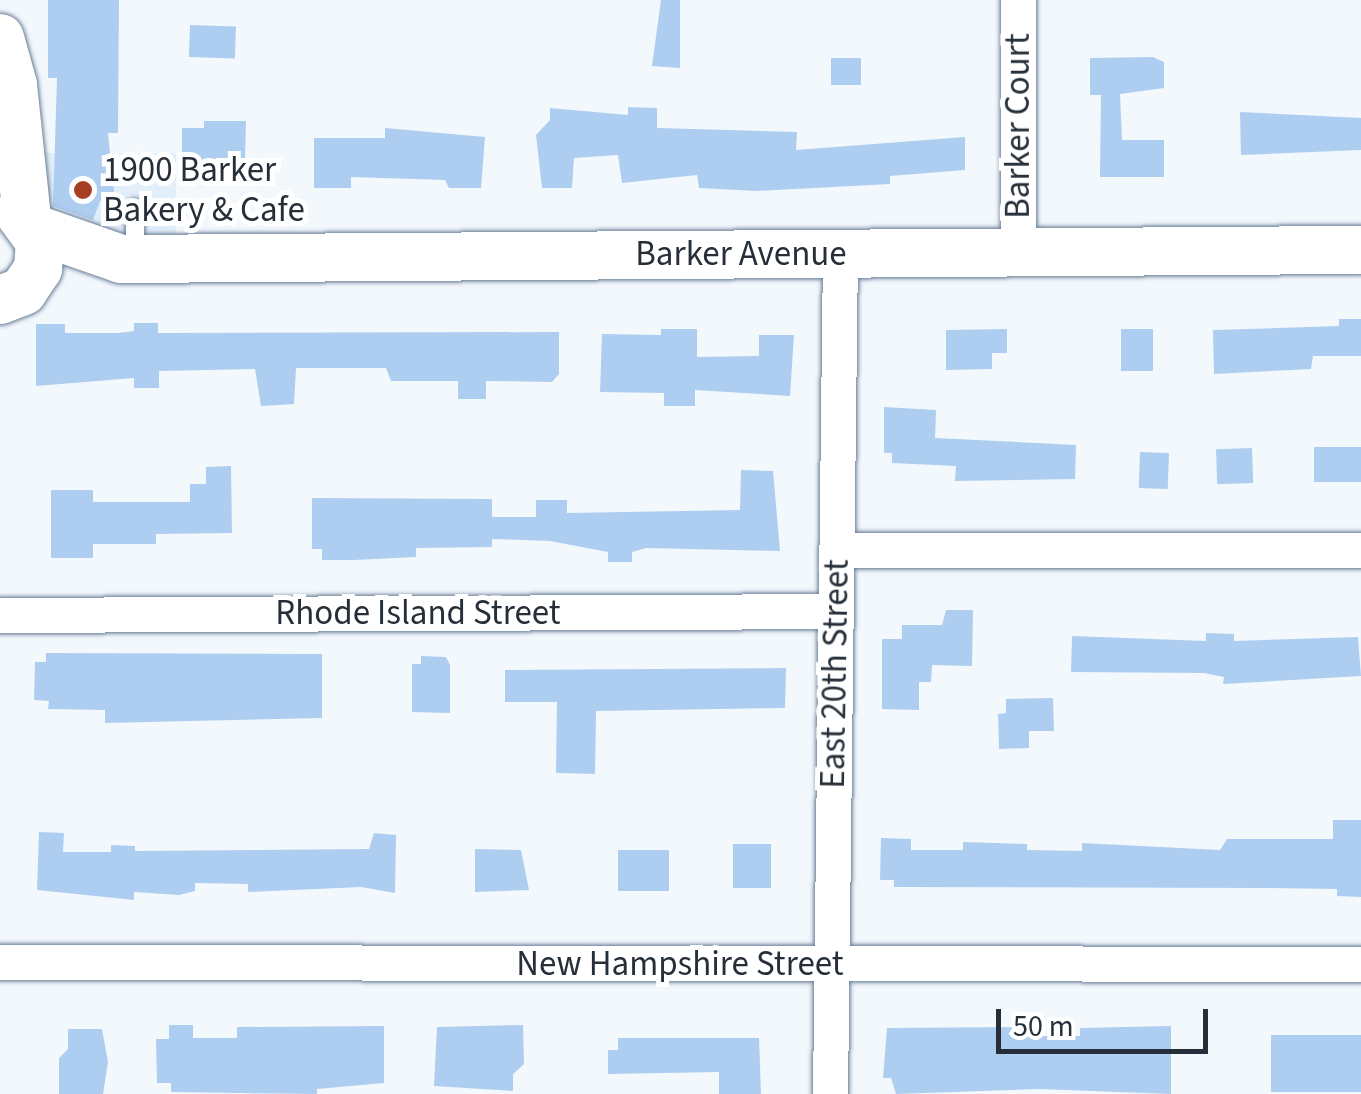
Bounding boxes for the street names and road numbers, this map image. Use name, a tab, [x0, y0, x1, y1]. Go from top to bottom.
street label: Barker Court	[997, 33, 1039, 219]
street label: Barker Avenue	[635, 233, 847, 275]
street label: East 20th Street	[812, 559, 858, 789]
street label: Rhode Island Street	[275, 592, 561, 634]
street label: New Hampshire Street	[516, 943, 844, 985]

